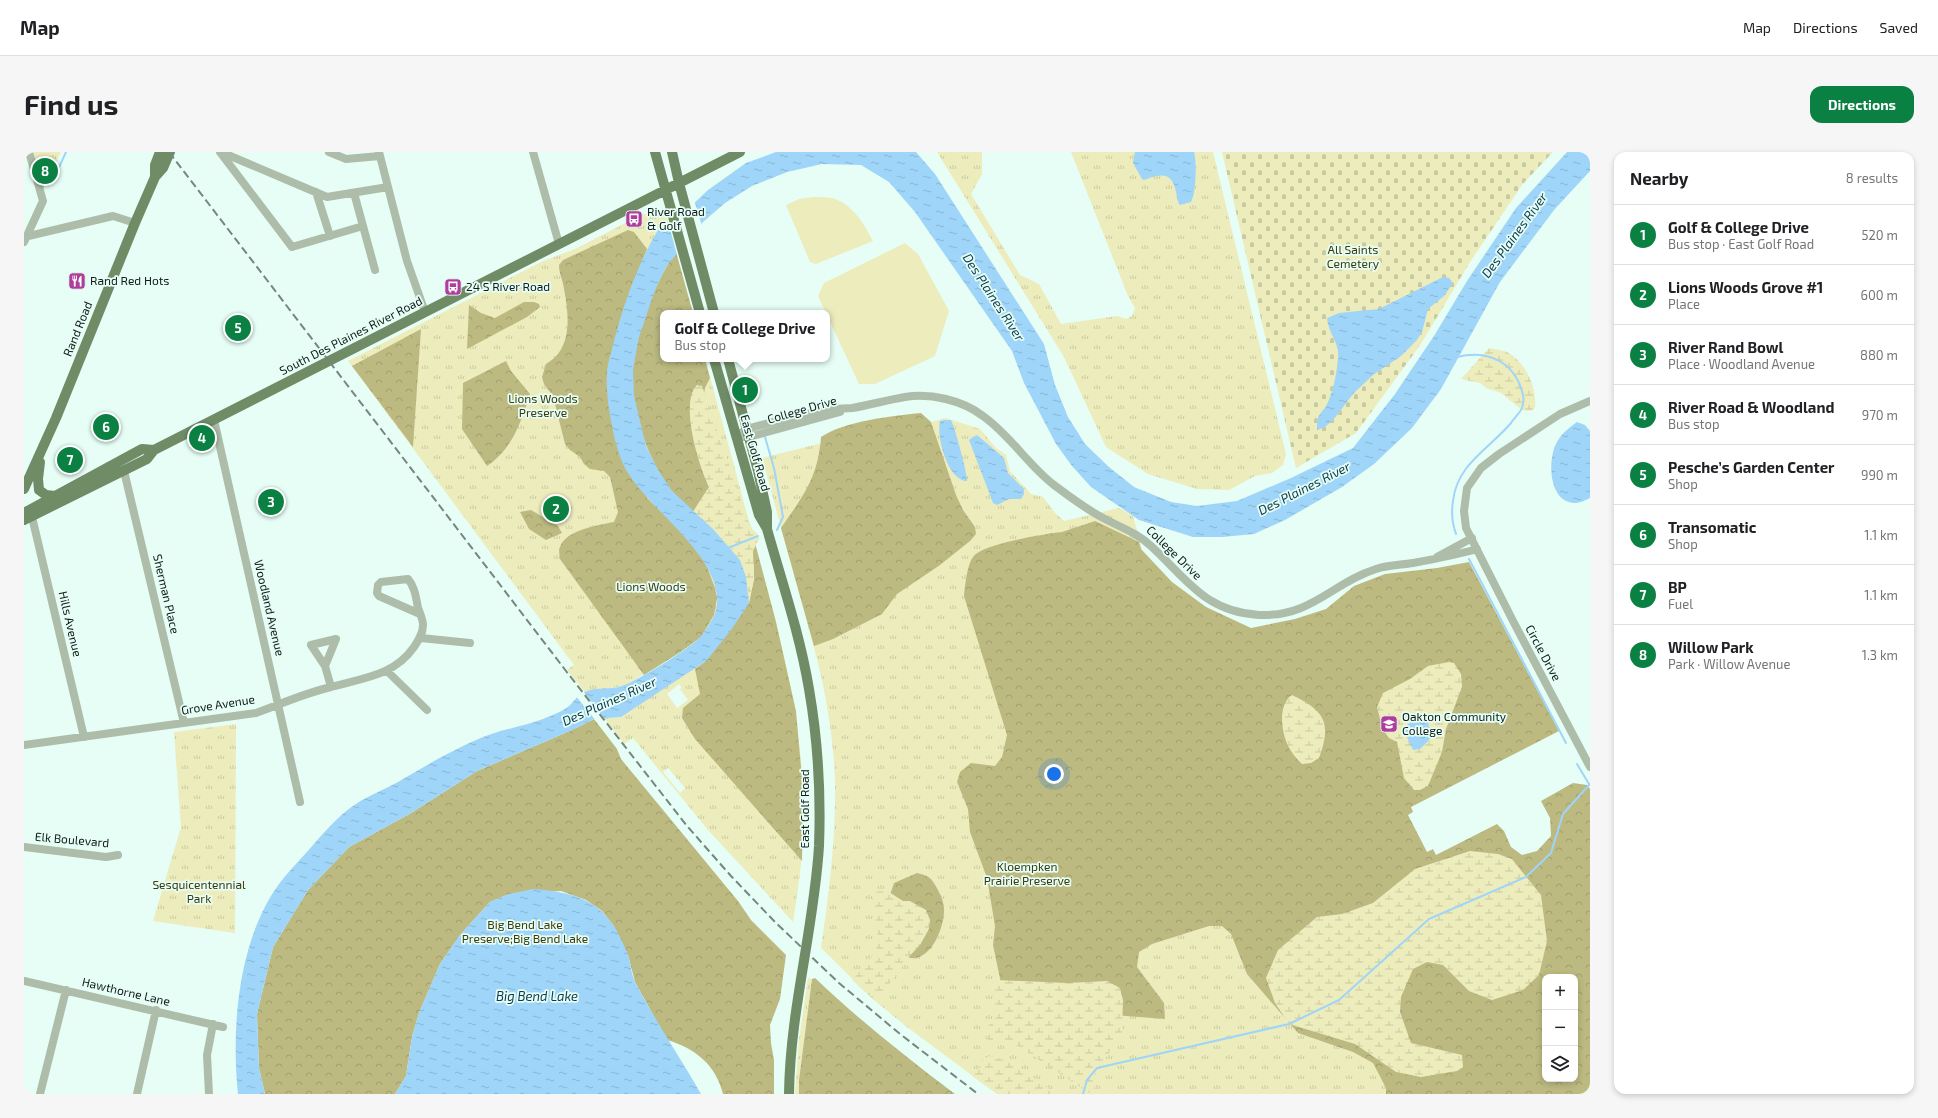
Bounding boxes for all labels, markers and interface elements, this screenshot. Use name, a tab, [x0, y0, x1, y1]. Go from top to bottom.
text: Map	[20, 16, 60, 39]
text: Map	[1743, 19, 1771, 36]
text: Directions	[1793, 19, 1858, 36]
text: Saved	[1880, 19, 1918, 36]
button: Directions	[1810, 86, 1914, 123]
text: Find us	[24, 87, 118, 121]
pin: 8	[32, 156, 58, 186]
text: Nearby	[1630, 168, 1688, 188]
text: 8 results	[1846, 170, 1898, 186]
water label: Des Plaines River	[1478, 189, 1551, 281]
place label: River Road & Golf	[647, 204, 705, 232]
bus stop icon: River Road & Golf	[624, 209, 644, 229]
text: Golf & College Drive	[1668, 218, 1809, 236]
text: 1	[1640, 227, 1646, 243]
text: 520 m	[1862, 227, 1898, 243]
text: Bus stop · East Golf Road	[1668, 236, 1814, 252]
park label: All Saints Cemetery	[1327, 242, 1380, 270]
water label: Des Plaines River	[960, 250, 1029, 345]
restaurant icon: Rand Red Hots	[67, 271, 87, 291]
place label: Rand Red Hots	[90, 273, 169, 287]
bus stop icon: 24 S River Road	[443, 277, 463, 297]
text: Lions Woods Grove #1	[1668, 278, 1823, 296]
place label: 24 S River Road	[466, 279, 550, 293]
text: 2	[1639, 287, 1647, 303]
text: 600 m	[1861, 287, 1898, 303]
street label: South Des Plaines River Road	[277, 293, 424, 377]
text: Place	[1668, 296, 1700, 312]
street label: Rand Road	[60, 299, 94, 358]
popup	[660, 310, 830, 362]
pin: 5	[225, 313, 251, 343]
text: Golf & College Drive	[674, 319, 816, 337]
text: Bus stop	[674, 337, 726, 353]
text: River Rand Bowl	[1668, 338, 1784, 356]
text: 3	[1639, 347, 1647, 363]
text: 880 m	[1860, 347, 1898, 363]
text: Place · Woodland Avenue	[1668, 356, 1815, 372]
pin: 1	[732, 375, 758, 405]
park label: Lions Woods Preserve	[508, 391, 578, 419]
street label: College Drive	[765, 392, 838, 426]
text: River Road & Woodland	[1668, 398, 1834, 416]
text: 4	[1639, 407, 1647, 423]
text: 970 m	[1862, 407, 1898, 423]
pin: 6	[93, 412, 119, 442]
street label: East Golf Road	[738, 413, 774, 493]
text: Bus stop	[1668, 416, 1719, 432]
pin: 4	[189, 423, 215, 453]
pin: 7	[57, 445, 83, 475]
water label: Des Plaines River	[1255, 457, 1354, 518]
text: Pesche’s Garden Center	[1668, 458, 1835, 476]
text: 5	[1639, 467, 1647, 483]
text: 990 m	[1861, 467, 1898, 483]
text: Shop	[1668, 476, 1698, 492]
pin: 3	[258, 487, 284, 517]
pin: 2	[543, 494, 569, 524]
text: Transomatic	[1668, 518, 1756, 536]
street label: College Drive	[1144, 522, 1205, 582]
text: 6	[1639, 527, 1647, 543]
text: 1.1 km	[1864, 527, 1898, 543]
text: Shop	[1668, 536, 1698, 552]
street label: Sherman Place	[151, 553, 183, 635]
street label: Woodland Avenue	[252, 558, 288, 657]
text: BP	[1668, 578, 1687, 596]
park label: Lions Woods	[616, 579, 686, 593]
text: 7	[1640, 587, 1646, 603]
text: 1.1 km	[1864, 587, 1898, 603]
street label: Hills Avenue	[57, 590, 85, 658]
text: Fuel	[1668, 596, 1693, 612]
street label: Circle Drive	[1523, 622, 1565, 683]
text: Willow Park	[1668, 638, 1754, 656]
text: 8	[1639, 647, 1647, 663]
text: 1.3 km	[1862, 647, 1898, 663]
text: Park · Willow Avenue	[1668, 656, 1790, 672]
water label: Des Plaines River	[559, 673, 659, 729]
street label: Grove Avenue	[180, 691, 256, 717]
place label: Oakton Community College	[1402, 709, 1507, 737]
school or university icon: Oakton Community College	[1379, 714, 1399, 734]
your location	[1044, 764, 1064, 784]
street label: East Golf Road	[797, 769, 811, 849]
street label: Elk Boulevard	[34, 829, 110, 849]
park label: Kloempken Prairie Preserve	[984, 859, 1070, 887]
park label: Sesquicentennial Park	[152, 877, 246, 905]
park label: Big Bend Lake Preserve;Big Bend Lake	[462, 917, 588, 945]
street label: Hawthorne Lane	[81, 974, 172, 1008]
map controls	[1542, 974, 1578, 1082]
button: +	[1542, 974, 1578, 1010]
water label: Big Bend Lake	[496, 988, 578, 1004]
button: −	[1542, 1010, 1578, 1046]
button: layers	[1542, 1046, 1578, 1082]

